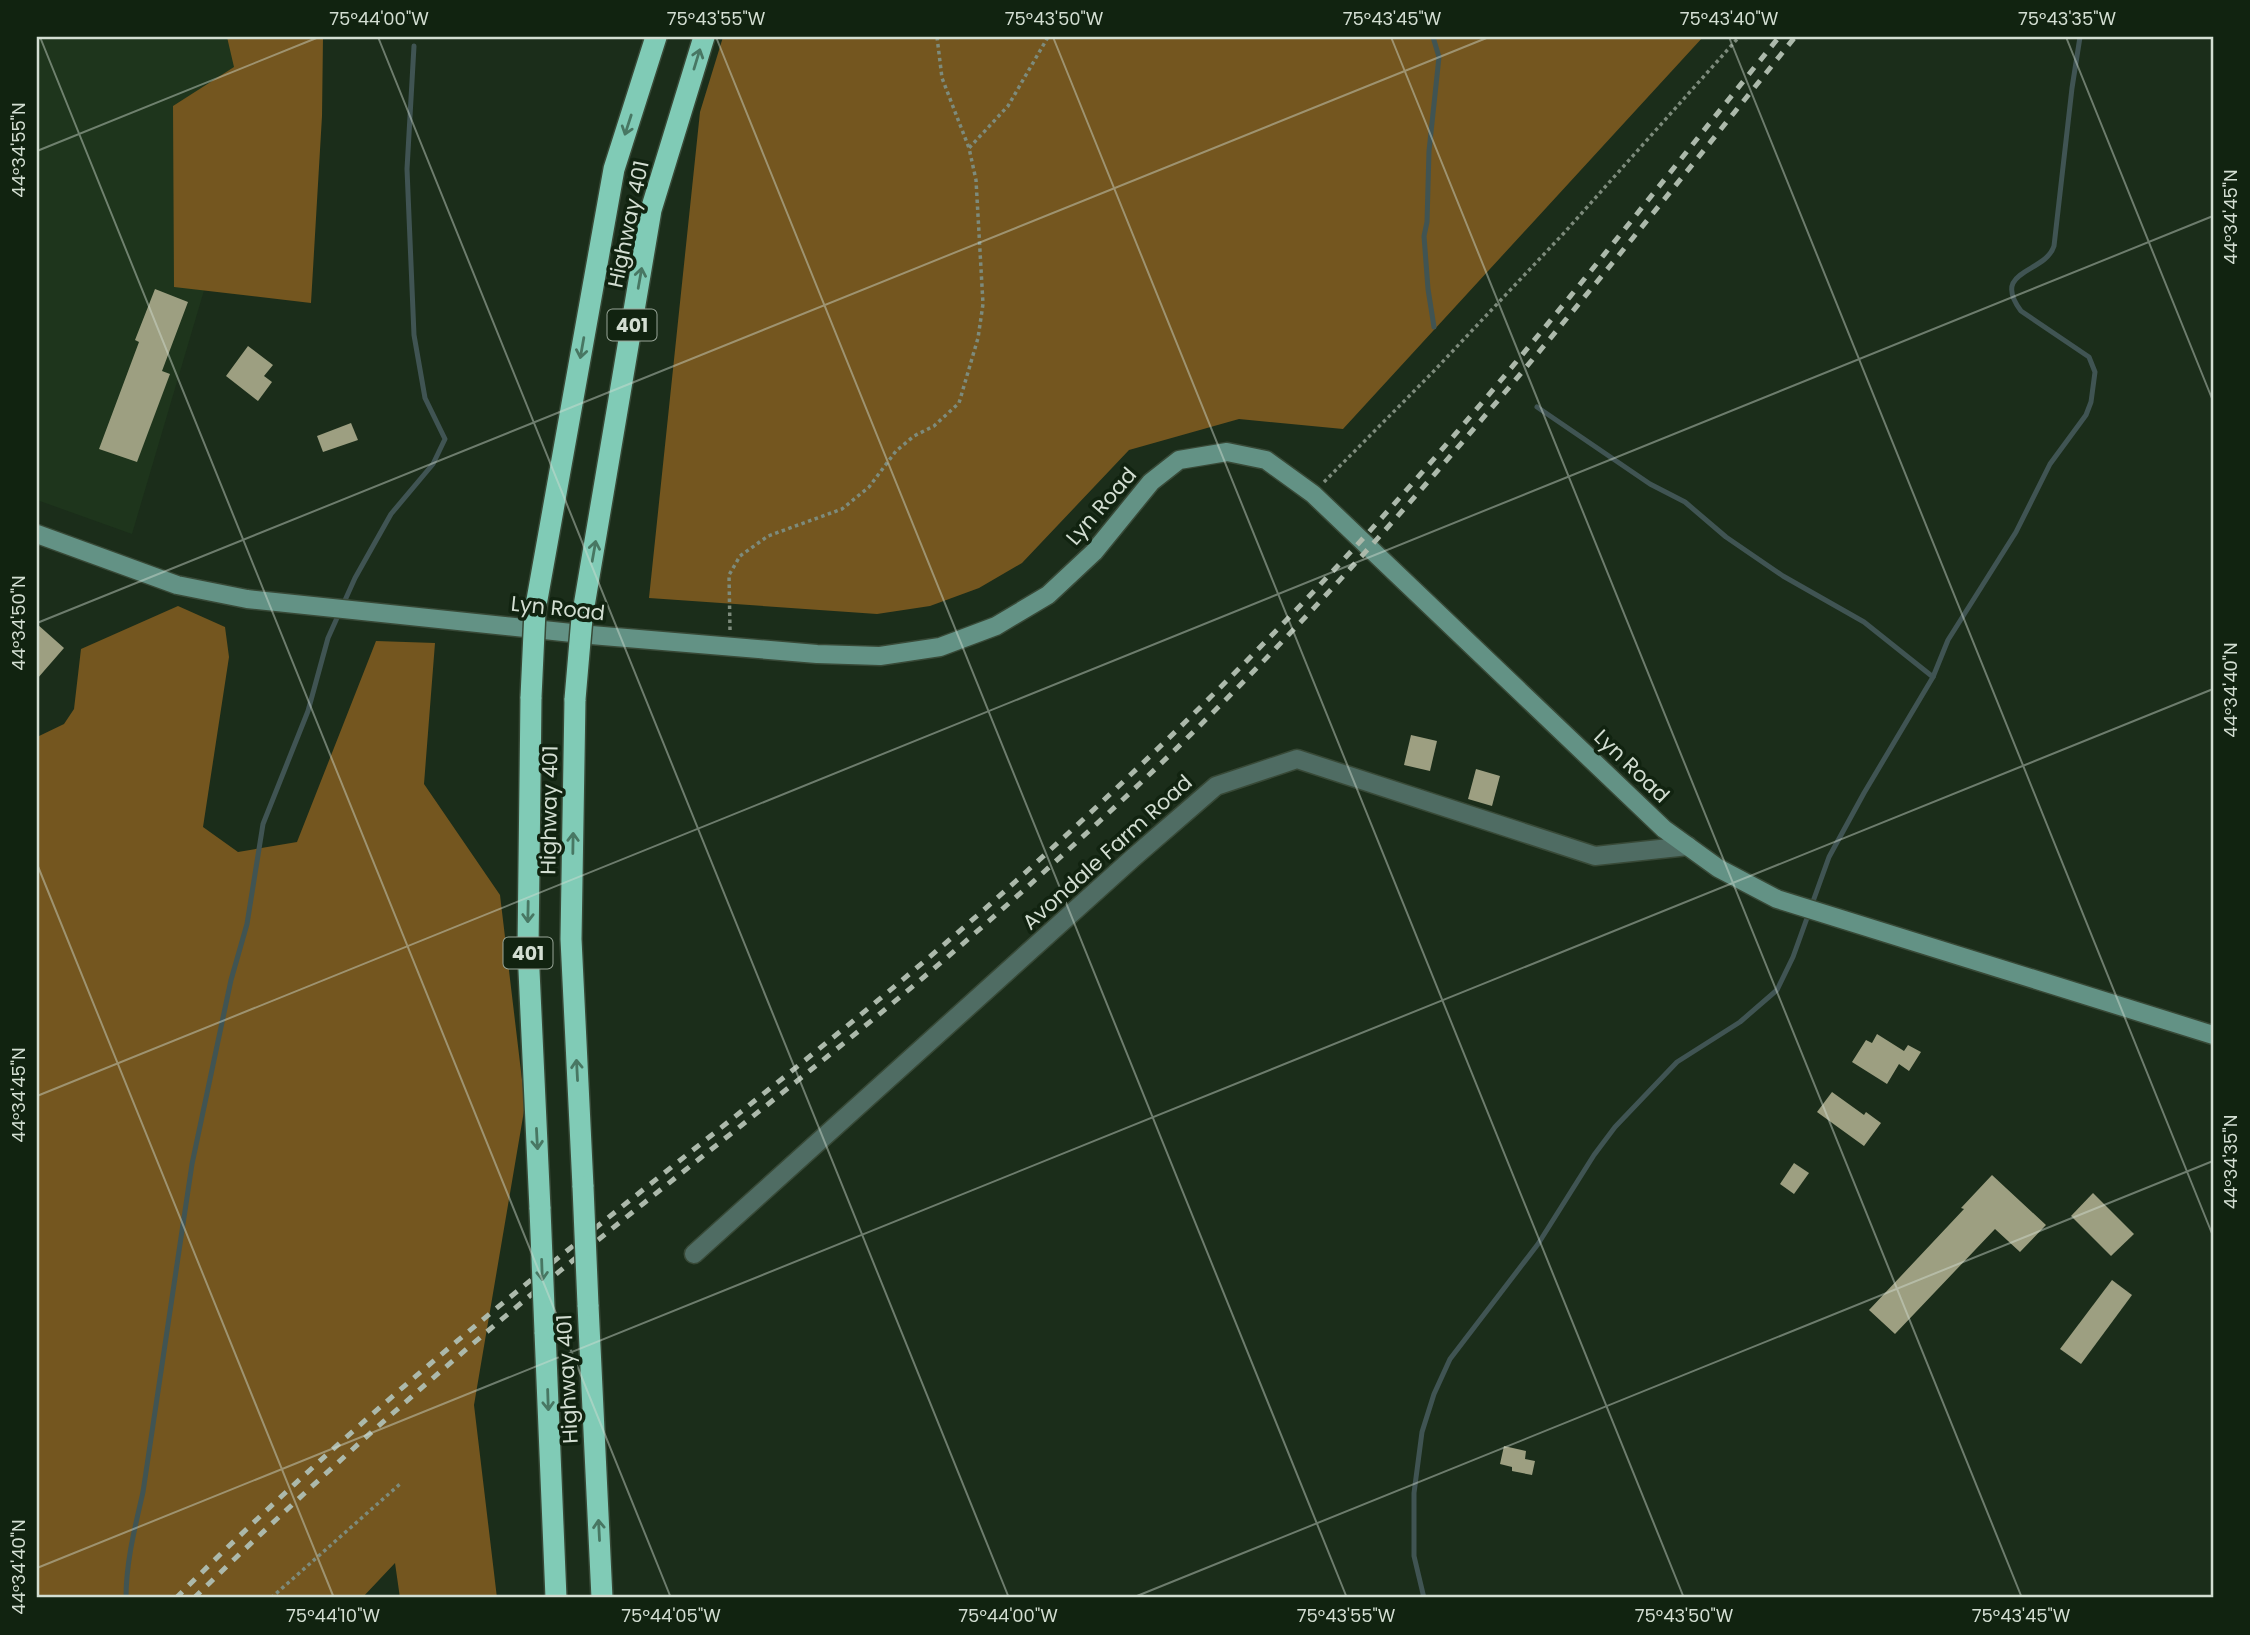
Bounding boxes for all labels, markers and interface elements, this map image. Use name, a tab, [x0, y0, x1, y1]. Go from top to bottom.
text: 75°44'00"W	[329, 6, 429, 31]
text: 75°43'55"W	[667, 6, 766, 31]
text: 75°43'50"W	[1005, 6, 1104, 31]
text: 75°43'45"W	[1343, 6, 1442, 31]
text: 75°43'40"W	[1680, 6, 1779, 31]
text: 75°43'35"W	[2018, 6, 2116, 31]
one-way arrow	[692, 48, 705, 70]
text: 44°34'55"N	[6, 102, 31, 198]
one-way arrow	[620, 114, 633, 136]
street label: Highway 401	[600, 158, 656, 290]
text: 44°34'45"N	[2218, 169, 2243, 265]
one-way arrow	[634, 267, 647, 290]
road number: 401	[608, 310, 656, 340]
one-way arrow	[575, 336, 588, 359]
street label: Lyn Road	[1059, 461, 1143, 551]
one-way arrow	[588, 540, 601, 563]
text: 44°34'50"N	[6, 575, 31, 671]
street label: Lyn Road	[509, 589, 607, 627]
text: 44°34'40"N	[2218, 642, 2243, 738]
street label: Lyn Road	[1588, 723, 1676, 809]
street label: Highway 401	[533, 745, 565, 875]
street label: Avondale Farm Road	[1016, 768, 1198, 936]
one-way arrow	[566, 832, 579, 855]
one-way arrow	[522, 900, 535, 923]
road number: 401	[504, 937, 552, 968]
text: 44°34'45"N	[6, 1047, 31, 1143]
one-way arrow	[571, 1059, 584, 1082]
text: 44°34'35"N	[2218, 1115, 2243, 1209]
one-way arrow	[530, 1128, 543, 1151]
one-way arrow	[536, 1259, 549, 1282]
street label: Highway 401	[549, 1314, 585, 1444]
one-way arrow	[541, 1389, 554, 1412]
text: 44°34'40"N	[6, 1519, 31, 1615]
one-way arrow	[592, 1519, 605, 1542]
text: 75°44'10"W	[286, 1603, 380, 1628]
text: 75°44'05"W	[621, 1603, 721, 1628]
text: 75°44'00"W	[958, 1603, 1058, 1628]
text: 75°43'55"W	[1297, 1603, 1396, 1628]
text: 75°43'50"W	[1635, 1603, 1734, 1628]
text: 75°43'45"W	[1972, 1603, 2071, 1628]

